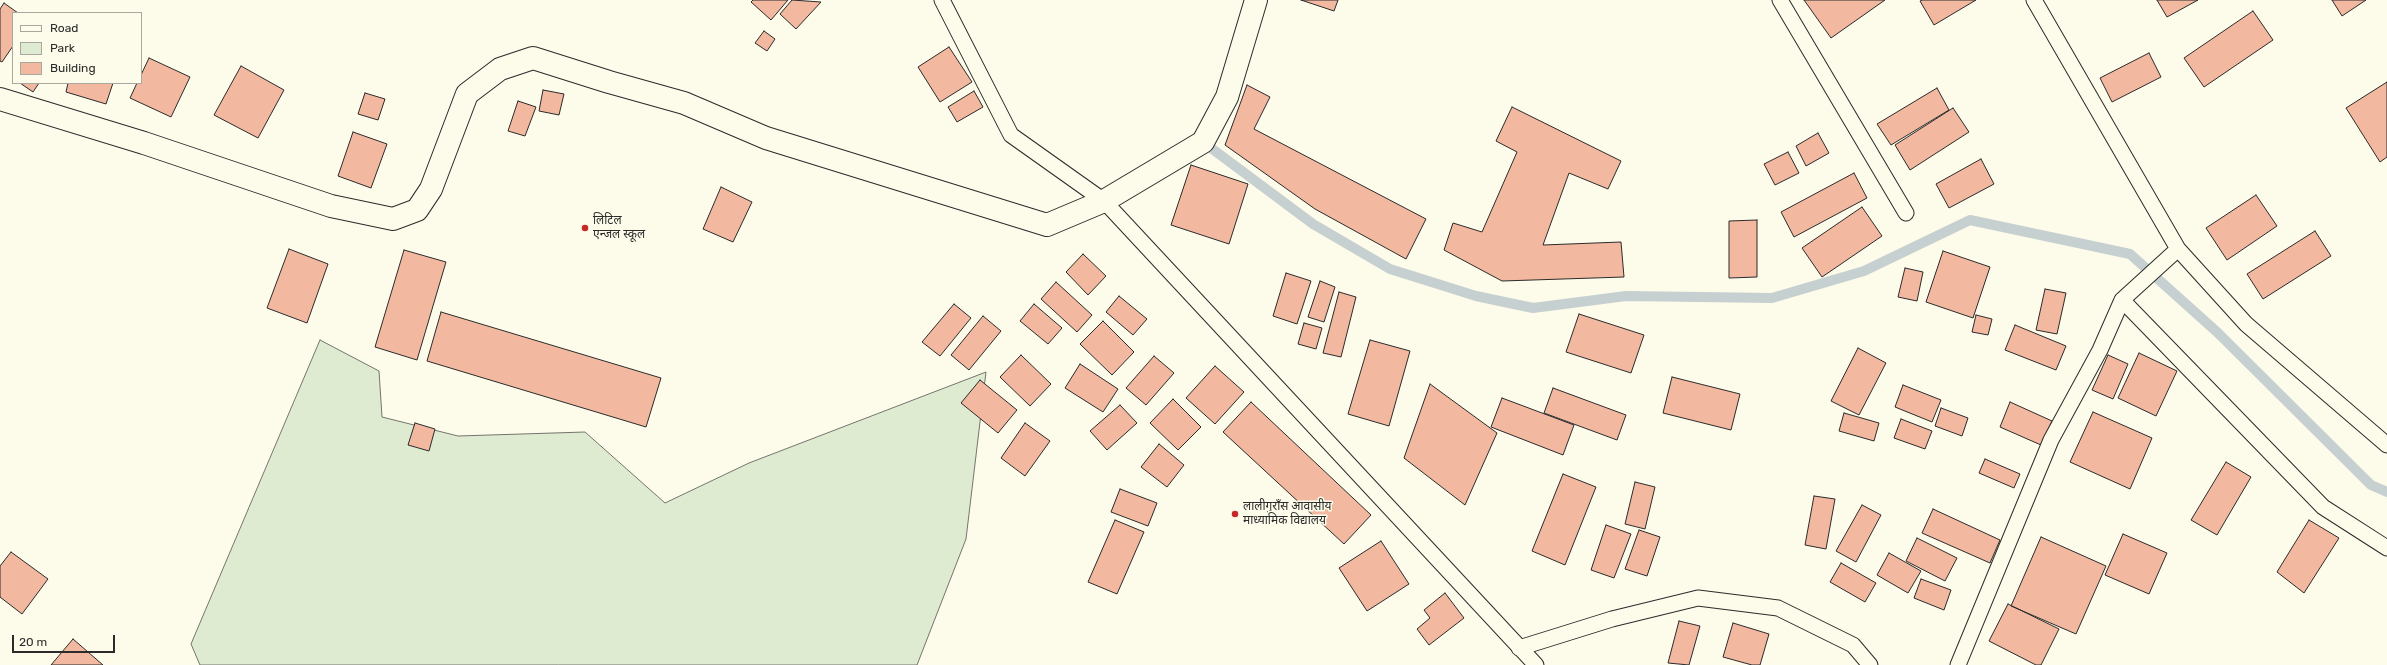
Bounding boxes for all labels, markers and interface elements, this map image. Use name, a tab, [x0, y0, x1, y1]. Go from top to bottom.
legend	[12, 12, 142, 84]
text: Road	[50, 21, 78, 35]
text: Park	[50, 41, 75, 55]
text: Building	[50, 61, 96, 75]
place label: लिटिल एन्जल स्कूल	[593, 214, 645, 242]
marker: लिटिल एन्जल स्कूल	[580, 223, 590, 233]
place label: लालीगुराँस आवासीय माध्यामिक विद्यालय	[1243, 500, 1332, 528]
marker: लालीगुराँस आवासीय माध्यामिक विद्यालय	[1230, 509, 1240, 519]
scale bar	[14, 627, 117, 653]
text: 20 m	[19, 635, 47, 649]

